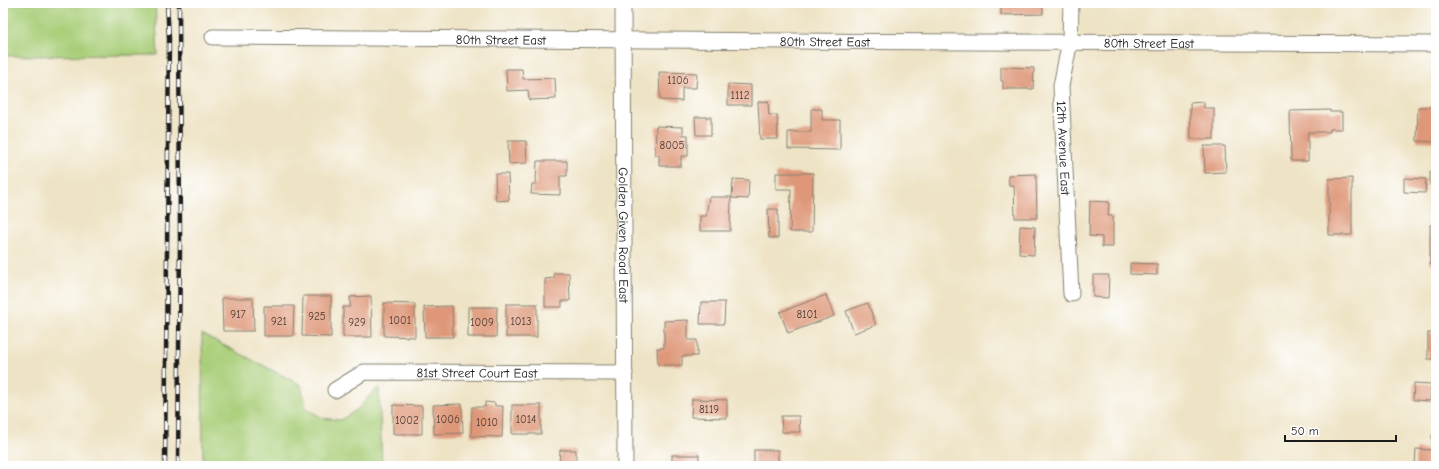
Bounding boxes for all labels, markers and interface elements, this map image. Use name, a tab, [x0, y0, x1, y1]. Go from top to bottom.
street label: 80th Street East	[456, 32, 547, 47]
street label: 80th Street East	[780, 34, 871, 49]
street label: 80th Street East	[1104, 35, 1195, 50]
house number: 1106	[667, 74, 689, 87]
house number: 1112	[731, 89, 750, 102]
street label: 12th Avenue East	[1054, 100, 1074, 197]
house number: 8005	[659, 139, 685, 152]
street label: Golden Given Road East	[616, 167, 632, 304]
house number: 917	[230, 308, 246, 321]
house number: 8101	[796, 308, 818, 321]
house number: 925	[308, 310, 326, 323]
house number: 1001	[389, 314, 411, 327]
house number: 921	[271, 315, 287, 328]
house number: 1013	[511, 315, 531, 328]
house number: 929	[348, 316, 366, 329]
house number: 1009	[470, 316, 494, 329]
street label: 81st Street Court East	[416, 365, 539, 380]
house number: 8119	[699, 403, 719, 416]
house number: 1006	[436, 413, 460, 426]
house number: 1014	[516, 413, 536, 426]
house number: 1002	[395, 414, 419, 427]
house number: 1010	[476, 416, 498, 429]
scale bar	[1285, 417, 1396, 443]
text: 50 m	[1291, 424, 1319, 438]

